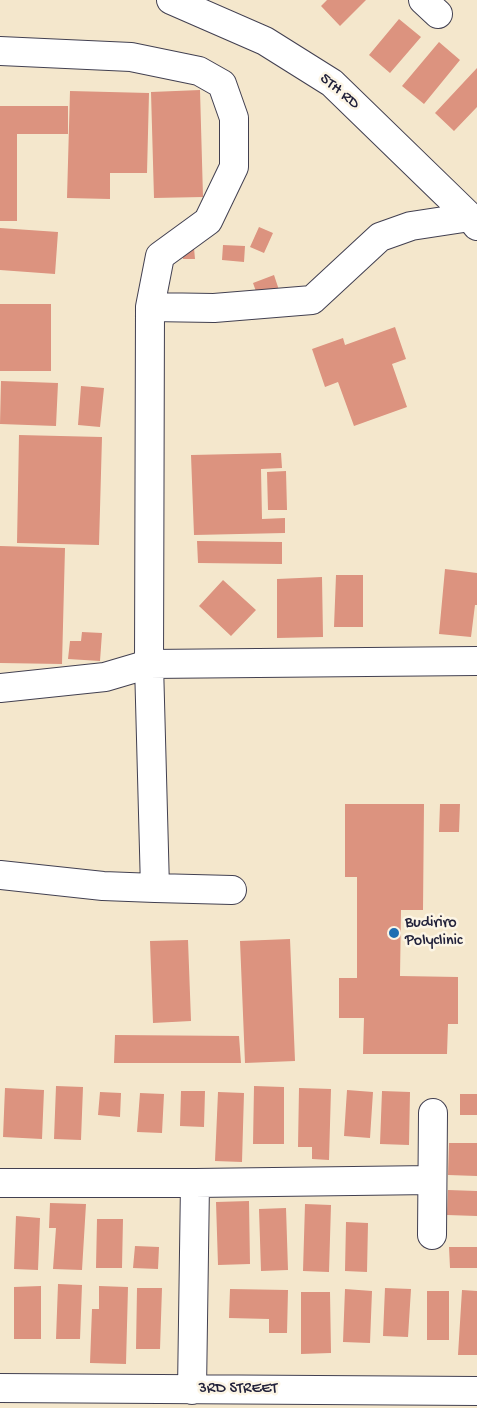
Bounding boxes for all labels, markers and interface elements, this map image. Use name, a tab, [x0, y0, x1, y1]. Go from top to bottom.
street label: 5TH RD	[315, 70, 363, 114]
place label: Budiriro Polyclinic	[405, 914, 462, 952]
marker: Budiriro Polyclinic	[387, 926, 401, 940]
street label: 3RD STREET	[199, 1380, 277, 1400]

